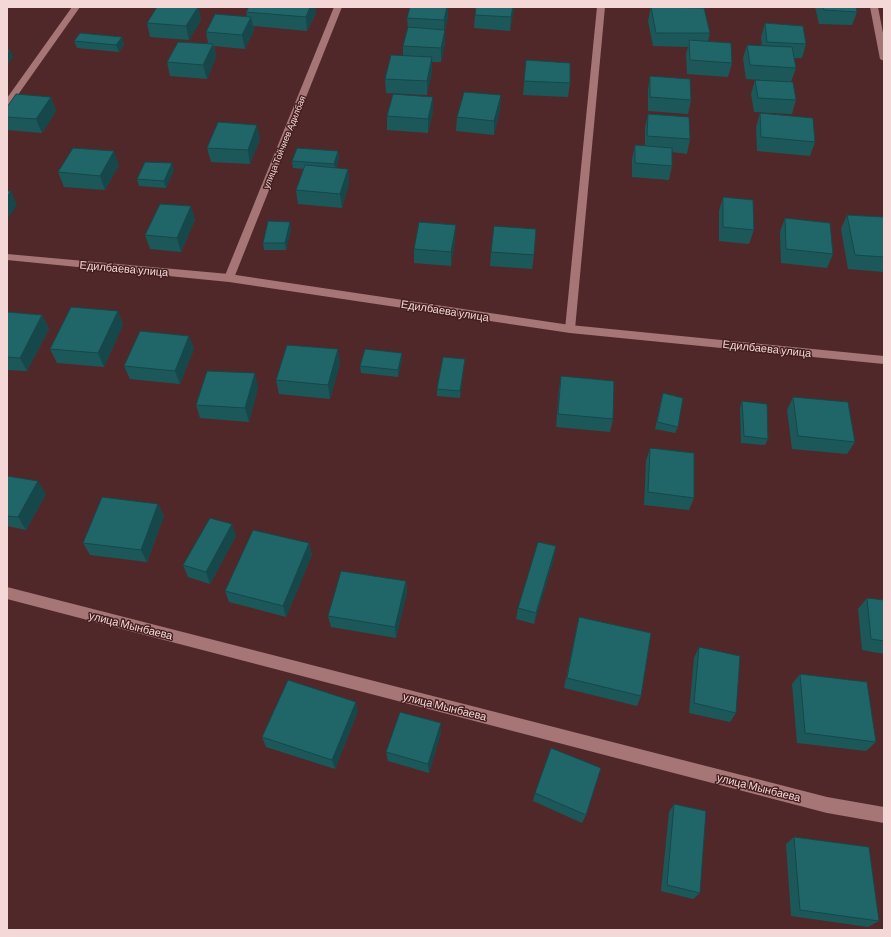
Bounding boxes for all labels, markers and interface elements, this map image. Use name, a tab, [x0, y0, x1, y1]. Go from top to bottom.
street label: улица Тойчиев Адилбая	[260, 94, 308, 190]
street label: Едилбаева улица	[79, 258, 170, 278]
street label: Едилбаева улица	[400, 297, 491, 324]
street label: Едилбаева улица	[722, 337, 813, 359]
street label: улица Мынбаева	[88, 608, 175, 642]
street label: улица Мынбаева	[402, 689, 489, 723]
street label: улица Мынбаева	[716, 770, 803, 804]

